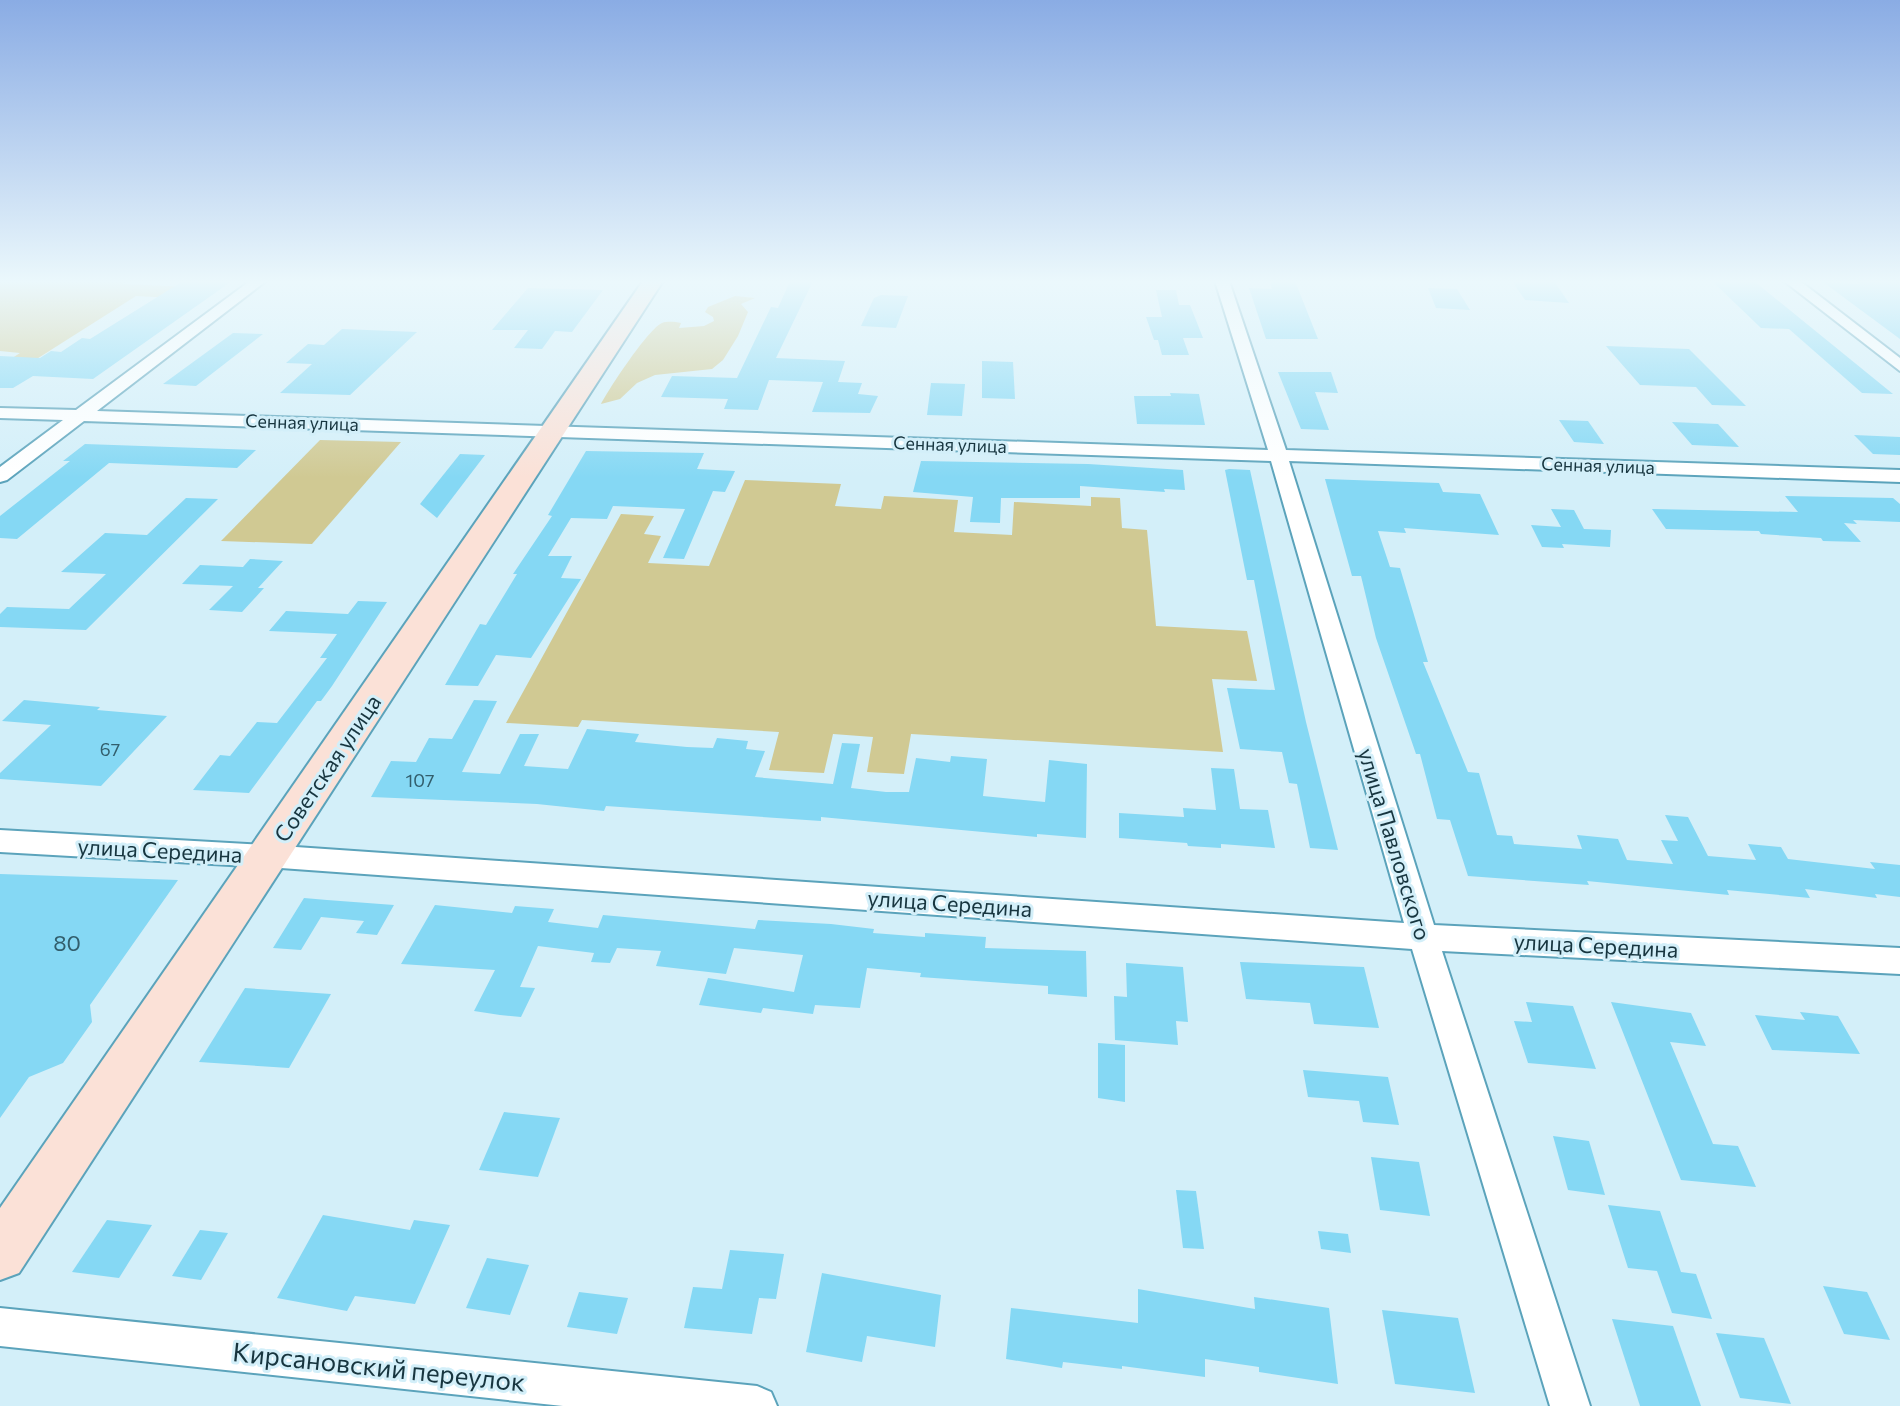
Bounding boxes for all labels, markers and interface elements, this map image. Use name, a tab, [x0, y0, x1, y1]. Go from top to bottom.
street label: Сенная улица	[245, 409, 359, 435]
street label: Сенная улица	[893, 431, 1007, 457]
street label: Сенная улица	[1541, 452, 1655, 478]
street label: Советская улица	[268, 689, 386, 847]
house number: 67	[100, 738, 120, 760]
street label: улица Павловского	[1353, 745, 1437, 943]
house number: 107	[406, 769, 434, 791]
street label: улица Середина	[77, 832, 243, 868]
street label: улица Середина	[867, 884, 1033, 922]
street label: улица Середина	[1513, 927, 1679, 963]
house number: 80	[53, 929, 81, 956]
street label: Кирсановский переулок	[231, 1335, 527, 1397]

